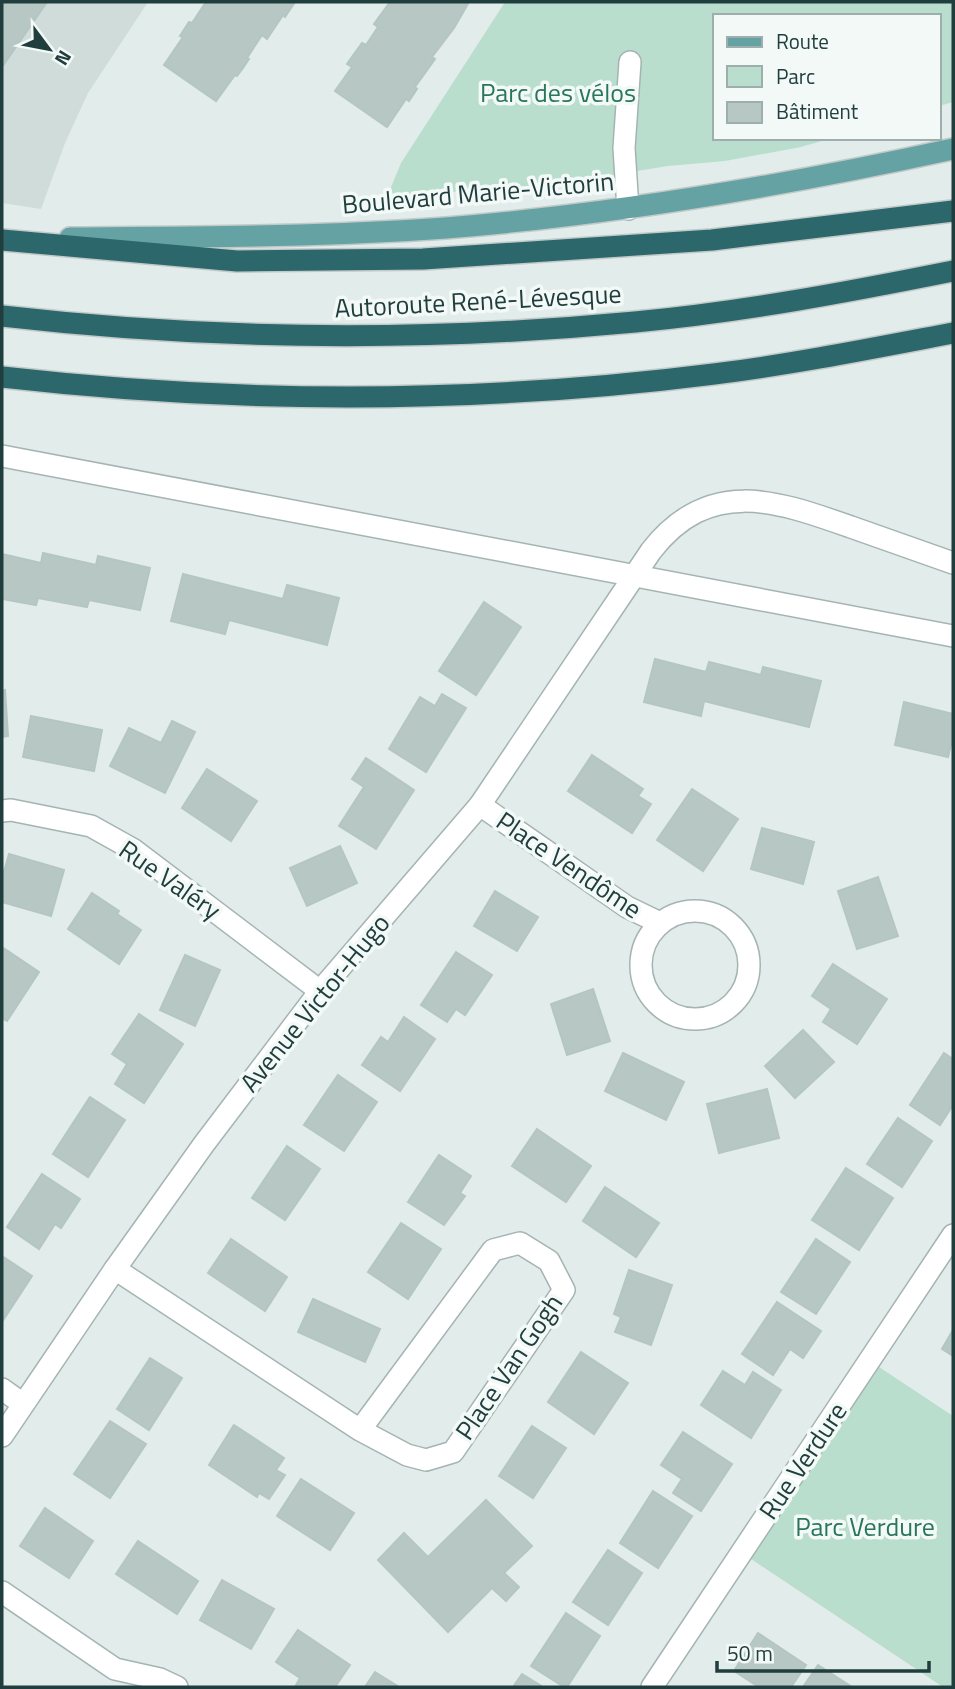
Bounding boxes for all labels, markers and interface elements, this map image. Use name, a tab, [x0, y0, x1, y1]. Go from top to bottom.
north arrow	[14, 14, 84, 84]
legend	[713, 14, 941, 140]
text: Route	[776, 25, 829, 57]
text: N	[48, 45, 80, 72]
text: Parc	[776, 60, 815, 92]
park label: Parc des vélos	[480, 73, 636, 112]
text: Bâtiment	[776, 95, 859, 127]
street label: Boulevard Marie-Victorin	[340, 161, 616, 224]
street label: Autoroute René-Lévesque	[334, 274, 622, 327]
street label: Place Vendôme	[489, 801, 650, 928]
street label: Rue Valéry	[111, 830, 229, 929]
street label: Avenue Victor-Hugo	[230, 905, 399, 1100]
street label: Place Van Gogh	[445, 1286, 572, 1448]
street label: Rue Verdure	[749, 1394, 856, 1527]
park label: Parc Verdure	[795, 1507, 935, 1546]
scale bar	[717, 1630, 929, 1674]
text: 50 m	[727, 1637, 773, 1669]

